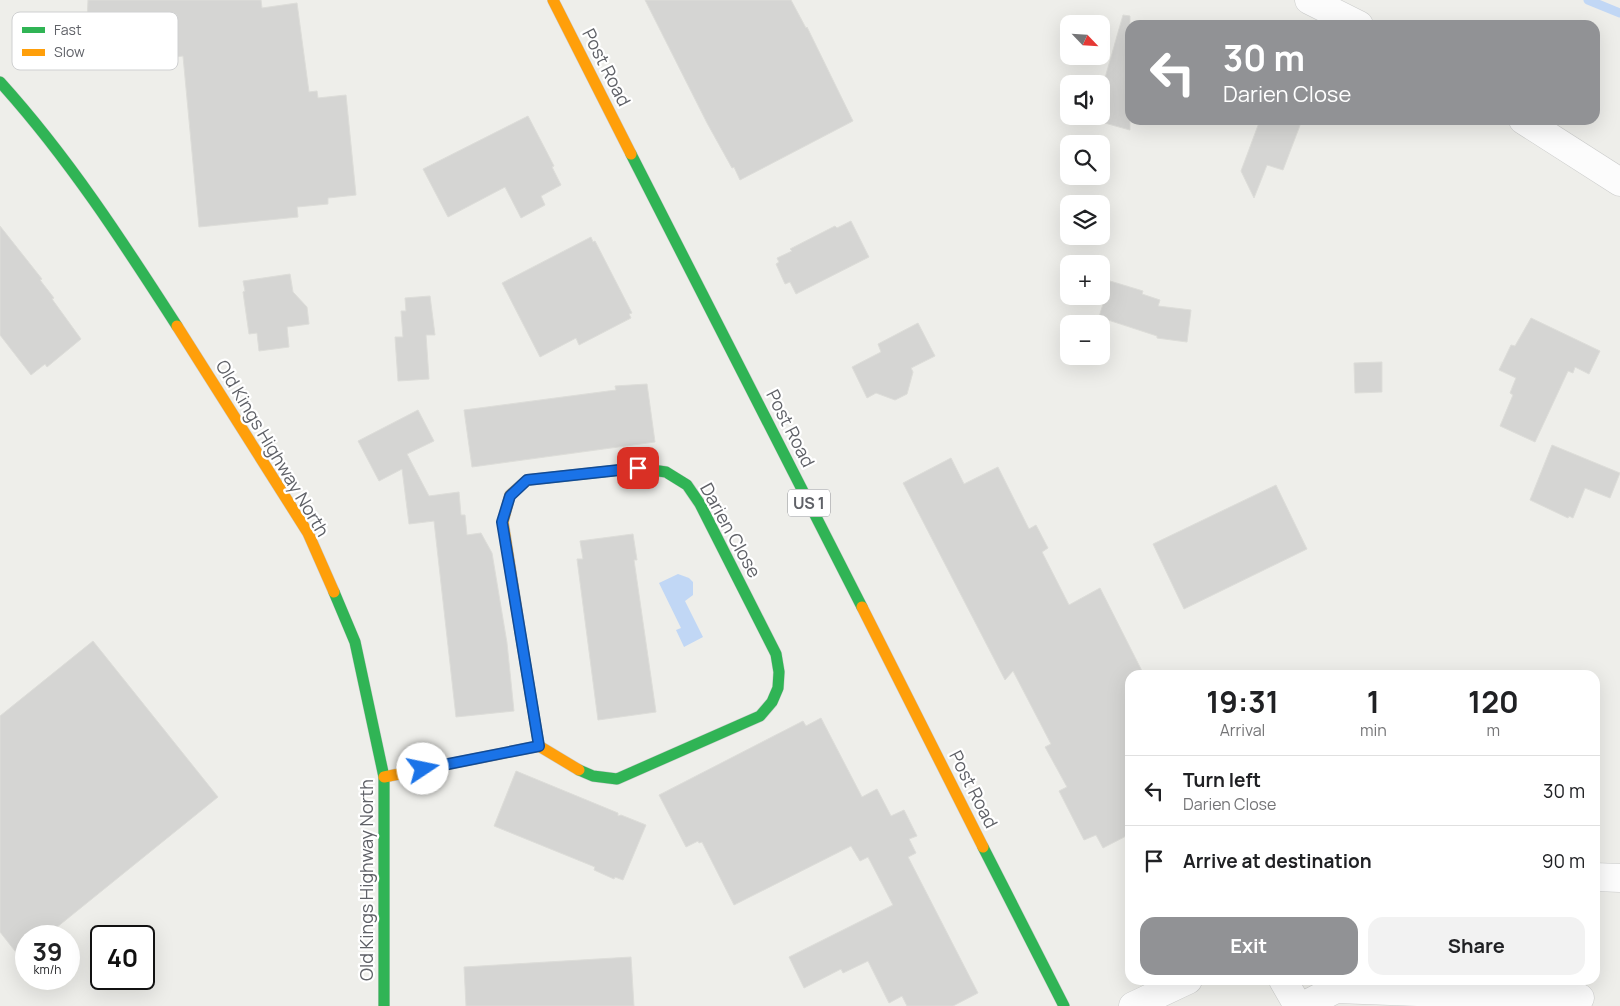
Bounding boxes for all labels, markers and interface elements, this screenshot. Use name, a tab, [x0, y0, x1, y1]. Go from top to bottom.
legend	[12, 12, 178, 70]
north arrow	[1060, 15, 1110, 65]
map controls	[1060, 15, 1110, 365]
text: Fast	[54, 20, 82, 39]
street label: Post Road	[577, 24, 637, 110]
text: 30 m	[1223, 34, 1305, 82]
icon: left	[1140, 40, 1205, 105]
text: Slow	[54, 42, 85, 61]
button: sound	[1060, 75, 1110, 125]
text: Darien Close	[1223, 79, 1351, 109]
button: search	[1060, 135, 1110, 185]
button: layers	[1060, 195, 1110, 245]
button: +	[1060, 255, 1110, 305]
button: −	[1060, 315, 1110, 365]
street label: Old Kings Highway North	[211, 355, 335, 541]
street label: Post Road	[761, 385, 821, 471]
pin	[617, 447, 659, 489]
icon: arrive	[624, 454, 652, 482]
street label: Darien Close	[695, 478, 767, 582]
road number: US 1	[788, 489, 830, 516]
text: 19:31	[1206, 681, 1279, 722]
text: 1	[1367, 681, 1380, 722]
text: 120	[1468, 681, 1519, 722]
text: Arrival	[1220, 719, 1265, 741]
text: min	[1360, 719, 1387, 741]
text: m	[1487, 719, 1500, 741]
position arrow	[396, 742, 448, 794]
street label: Post Road	[944, 746, 1004, 832]
text: Turn left	[1183, 767, 1261, 793]
icon: left	[1140, 777, 1168, 805]
text: 30 m	[1543, 778, 1585, 804]
street label: Old Kings Highway North	[354, 779, 378, 981]
text: Darien Close	[1183, 793, 1276, 815]
icon: arrive	[1140, 847, 1168, 875]
text: Arrive at destination	[1183, 848, 1372, 874]
text: 90 m	[1542, 848, 1585, 874]
button: Exit	[1140, 917, 1358, 975]
button: Share	[1368, 917, 1585, 975]
speed limit sign: 40	[90, 925, 155, 990]
text: 39	[32, 934, 63, 969]
text: km/h	[34, 961, 61, 978]

